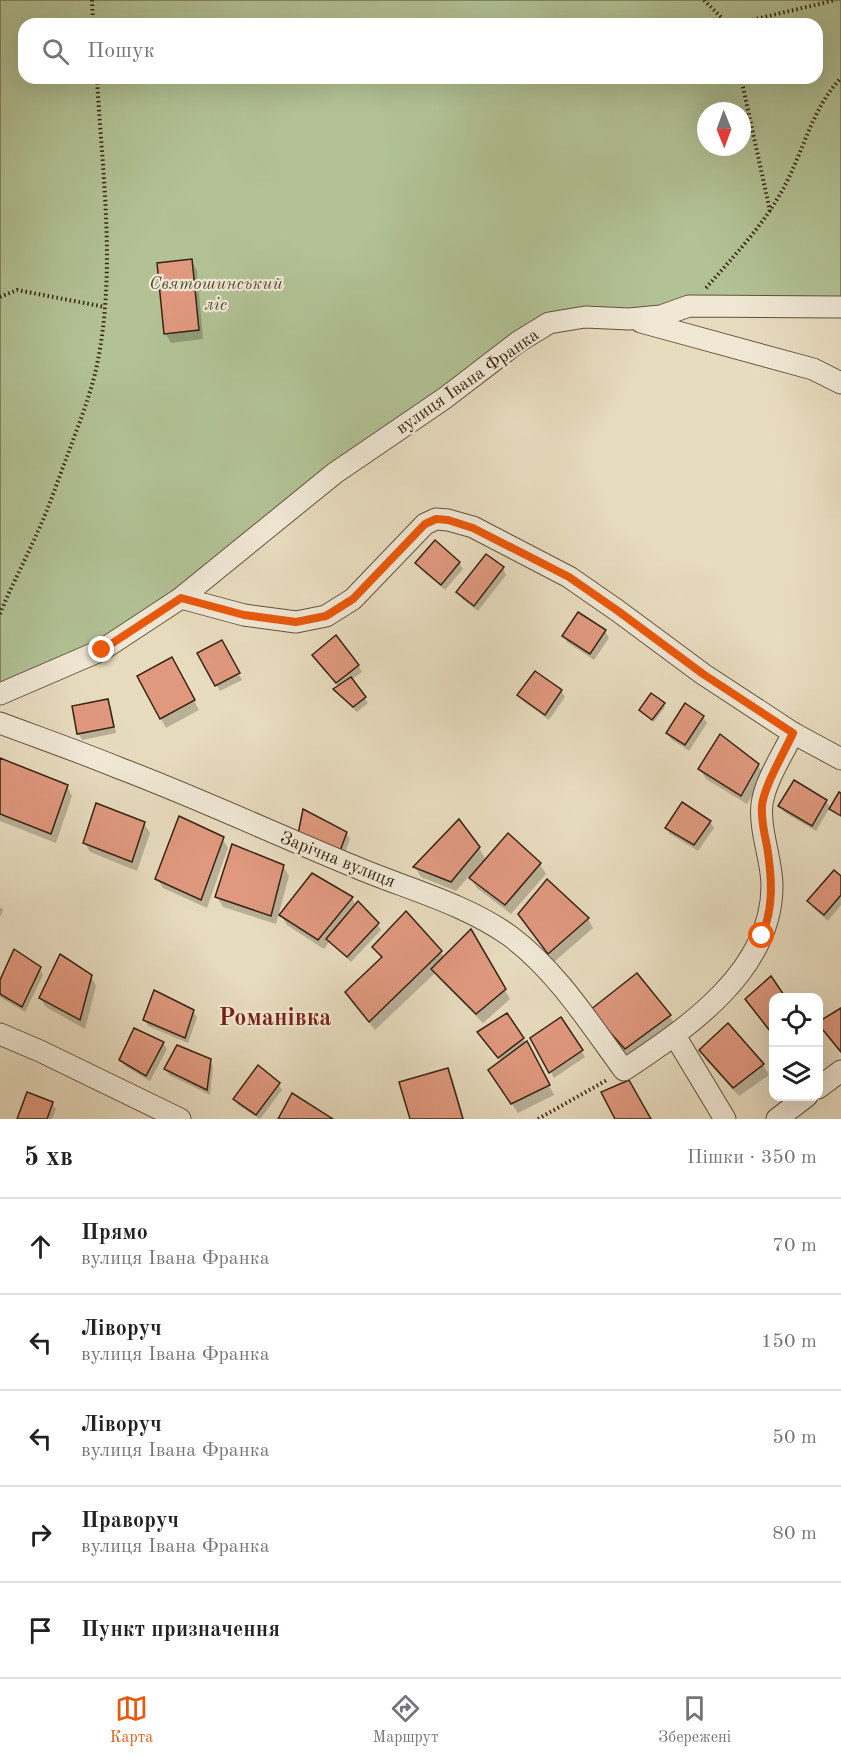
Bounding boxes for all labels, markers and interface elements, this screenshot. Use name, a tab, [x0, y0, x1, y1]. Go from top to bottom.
search box	[18, 18, 823, 84]
icon: search	[39, 35, 72, 68]
text: Пошук	[87, 40, 155, 62]
north arrow	[697, 102, 751, 156]
park label: Святошинський ліс	[149, 275, 283, 314]
street label: вулиця Івана Франка	[393, 326, 542, 438]
route end	[88, 636, 114, 662]
street label: Зарічна вулиця	[278, 829, 398, 891]
route start	[748, 922, 774, 948]
map controls	[769, 993, 823, 1101]
button: locate	[769, 993, 823, 1047]
district label: Романівка	[219, 1007, 331, 1031]
button: layers	[769, 1047, 823, 1101]
text: 5 хв	[24, 1145, 73, 1171]
text: Пішки · 350 m	[687, 1148, 817, 1168]
text: Прямо	[81, 1222, 148, 1244]
icon: ahead	[24, 1230, 57, 1263]
text: 70 m	[772, 1236, 817, 1256]
text: вулиця Івана Франка	[81, 1249, 270, 1269]
text: Ліворуч	[81, 1318, 162, 1340]
icon: left	[24, 1326, 57, 1359]
text: 150 m	[761, 1332, 817, 1352]
text: вулиця Івана Франка	[81, 1345, 270, 1365]
text: Ліворуч	[81, 1414, 162, 1436]
icon: left	[24, 1422, 57, 1455]
text: 50 m	[772, 1428, 817, 1448]
text: вулиця Івана Франка	[81, 1441, 270, 1461]
text: Праворуч	[81, 1510, 179, 1532]
icon: right	[24, 1518, 57, 1551]
text: 80 m	[772, 1524, 817, 1544]
text: вулиця Івана Франка	[81, 1537, 270, 1557]
icon: arrive	[24, 1614, 57, 1647]
text: Пункт призначення	[81, 1619, 280, 1641]
tab: Карта	[110, 1692, 153, 1748]
tab: Маршрут	[373, 1692, 439, 1748]
tab: Збережені	[658, 1692, 731, 1748]

